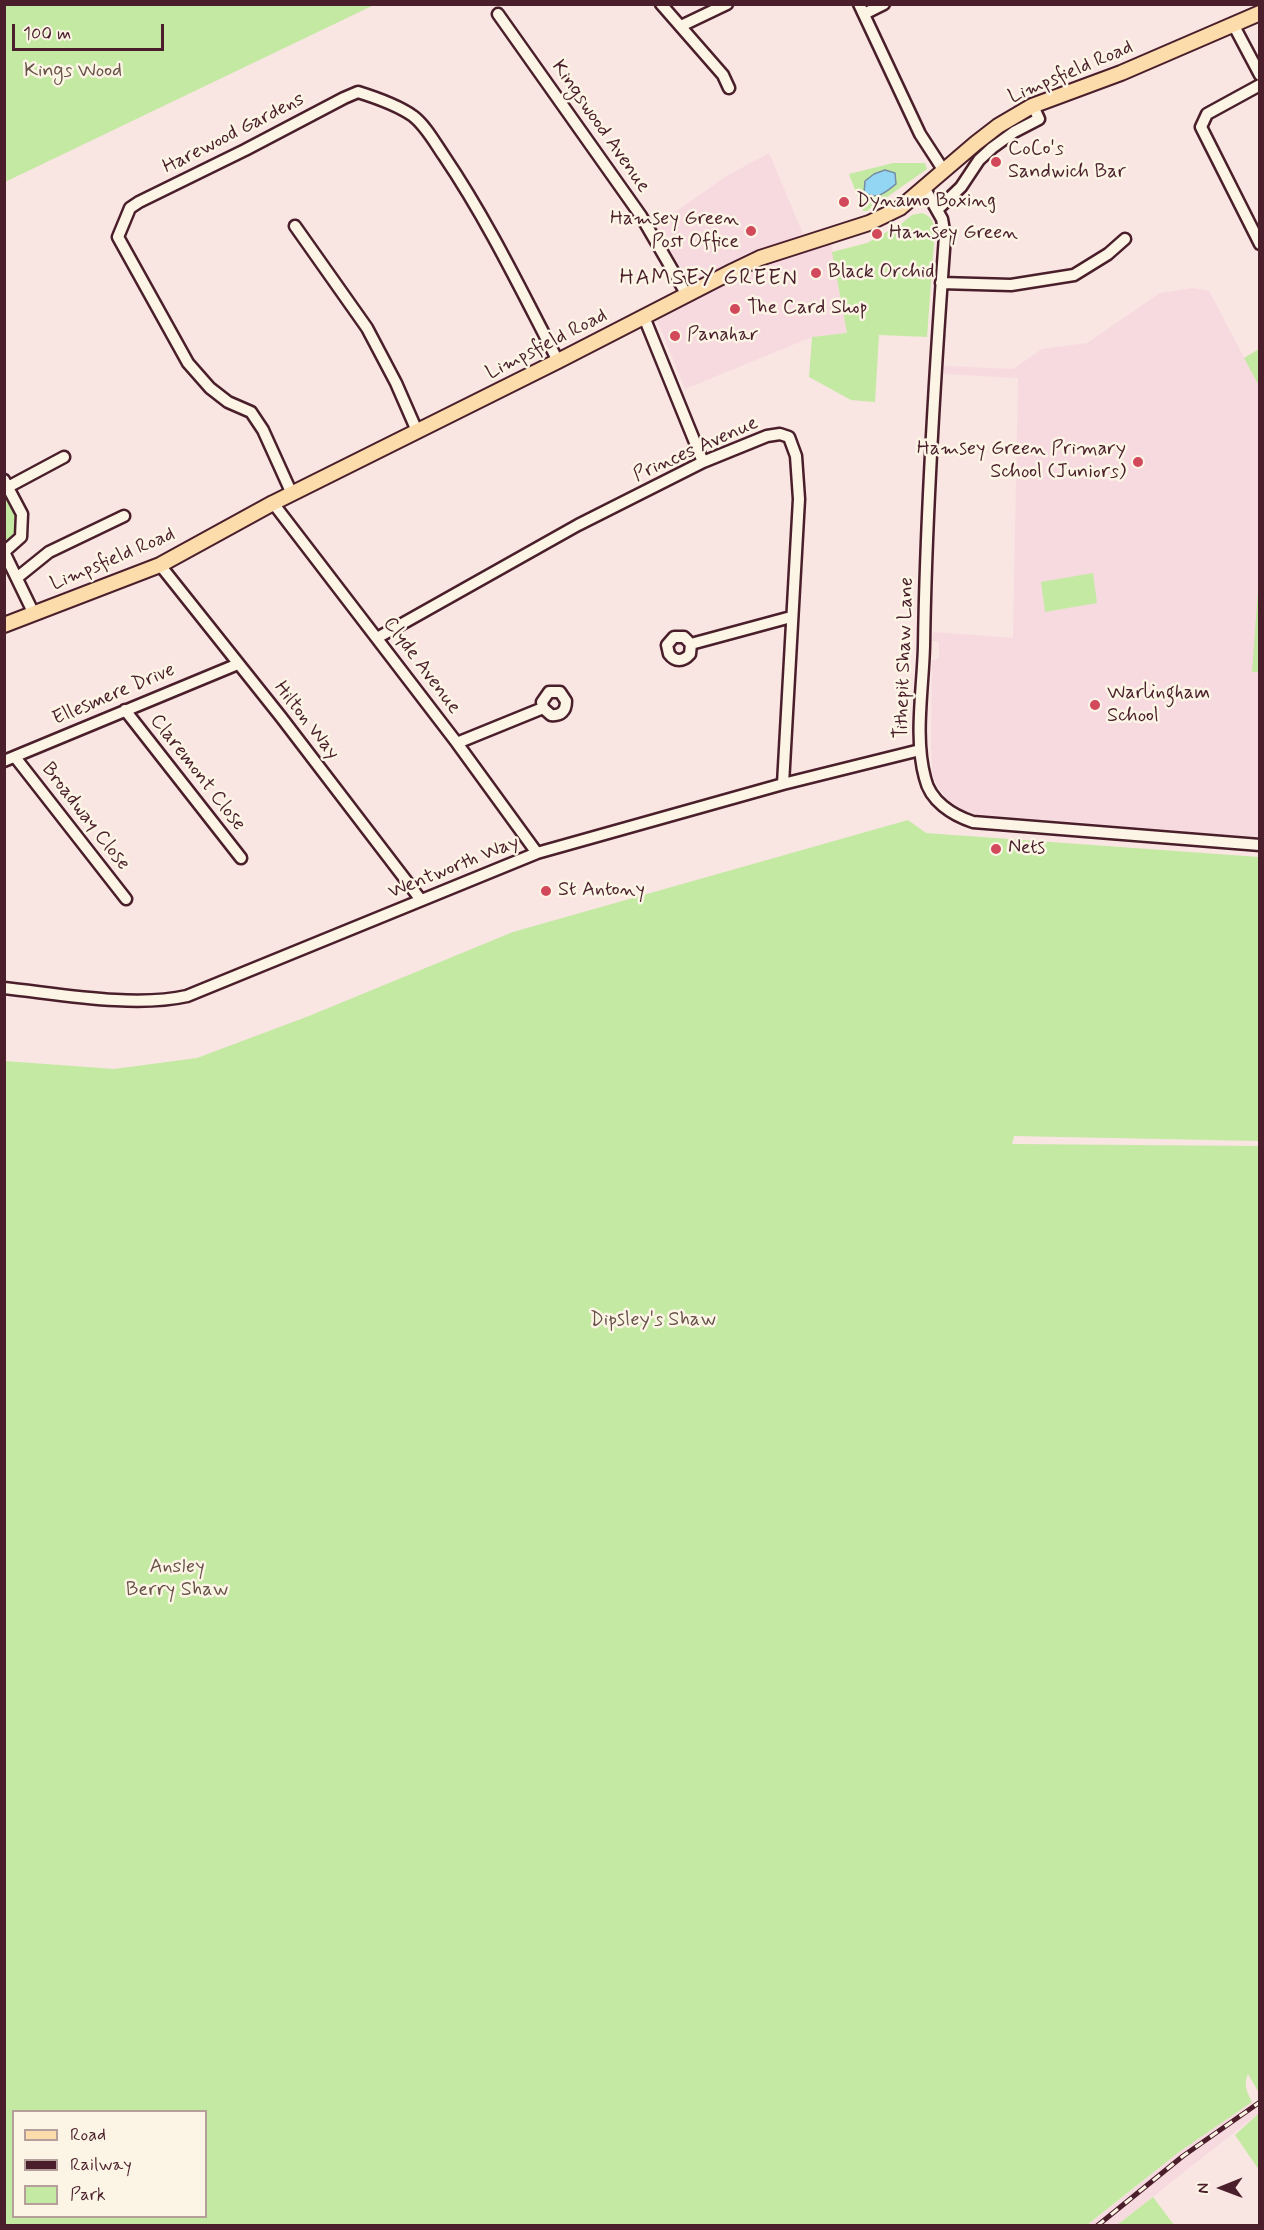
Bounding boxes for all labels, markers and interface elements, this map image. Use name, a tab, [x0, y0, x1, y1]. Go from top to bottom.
scale bar	[15, 12, 166, 50]
text: 100 m	[23, 22, 71, 46]
street label: Limpsfield Road	[1005, 36, 1137, 110]
street label: Kingswood Avenue	[545, 56, 655, 198]
park label: Kings Wood	[24, 60, 122, 84]
street label: Harewood Gardens	[159, 88, 309, 180]
place label: CoCo's Sandwich Bar	[1008, 138, 1126, 185]
marker: CoCo's Sandwich Bar	[989, 155, 1003, 169]
place label: Dynamo Boxing	[856, 190, 996, 214]
marker: Dynamo Boxing	[837, 195, 851, 209]
place label: Hamsey Green Post Office	[610, 208, 739, 255]
place label: Hamsey Green	[889, 222, 1018, 246]
marker: Hamsey Green Post Office	[744, 224, 758, 238]
marker: Hamsey Green	[870, 227, 884, 241]
place label: Black Orchid	[828, 261, 934, 285]
district label: HAMSEY GREEN	[617, 266, 801, 292]
marker: Black Orchid	[809, 266, 823, 280]
place label: The Card Shop	[747, 297, 868, 321]
marker: The Card Shop	[728, 302, 742, 316]
street label: Limpsfield Road	[482, 304, 612, 386]
place label: Panahar	[687, 324, 759, 348]
marker: Panahar	[668, 329, 682, 343]
street label: Princes Avenue	[630, 412, 762, 488]
place label: Hamsey Green Primary School (Juniors)	[917, 438, 1126, 485]
marker: Hamsey Green Primary School (Juniors)	[1131, 455, 1145, 469]
street label: Limpsfield Road	[47, 523, 179, 597]
street label: Tithepit Shaw Lane	[890, 577, 920, 739]
street label: Clyde Avenue	[377, 613, 465, 719]
street label: Ellesmere Drive	[49, 658, 179, 732]
street label: Hilton Way	[268, 677, 344, 765]
place label: Warlingham School	[1107, 682, 1210, 729]
marker: Warlingham School	[1088, 698, 1102, 712]
street label: Claremont Close	[144, 710, 250, 836]
street label: Broadway Close	[36, 758, 134, 876]
street label: Wentworth Way	[385, 831, 523, 905]
place label: Nets	[1008, 837, 1045, 861]
marker: Nets	[989, 842, 1003, 856]
place label: St Antony	[558, 879, 645, 903]
marker: St Antony	[539, 884, 553, 898]
park label: Dipsley's Shaw	[590, 1309, 716, 1333]
park label: Ansley Berry Shaw	[126, 1556, 228, 1603]
legend	[12, 2110, 207, 2218]
text: Road	[70, 2123, 106, 2147]
text: Railway	[70, 2153, 132, 2177]
north arrow	[1192, 2158, 1252, 2218]
text: Park	[70, 2183, 106, 2207]
text: N	[1193, 2183, 1214, 2194]

